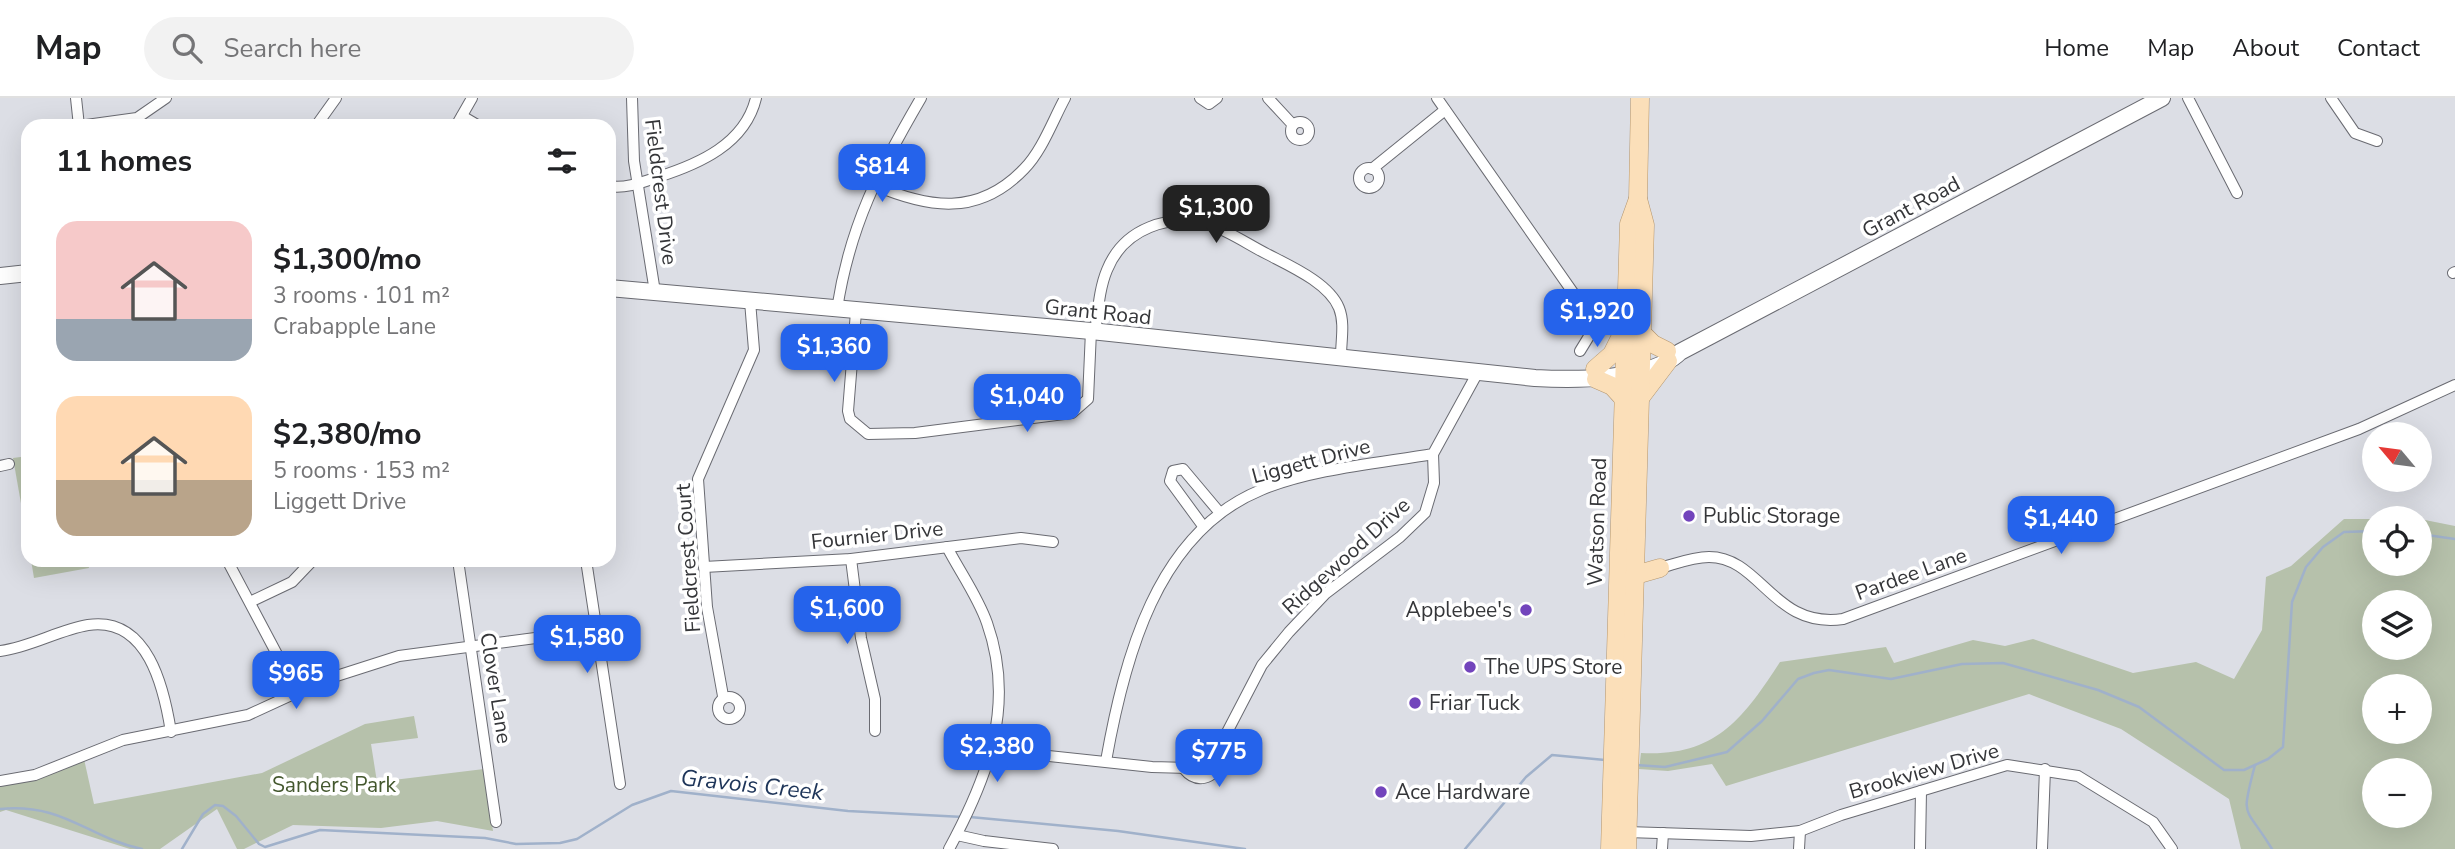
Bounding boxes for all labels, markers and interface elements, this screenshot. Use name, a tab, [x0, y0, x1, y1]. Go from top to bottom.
search box	[144, 17, 634, 80]
text: Map	[35, 26, 102, 71]
icon: search	[168, 29, 206, 67]
text: Search here	[224, 31, 361, 66]
text: Home	[2044, 32, 2109, 64]
text: Map	[2147, 32, 2194, 64]
text: About	[2232, 32, 2299, 64]
text: Contact	[2337, 32, 2420, 64]
street label: Fieldcrest Drive	[638, 117, 684, 267]
text: 11 homes	[56, 141, 192, 182]
icon: filters	[543, 142, 581, 180]
pin: $814	[841, 144, 923, 204]
text: $814	[854, 151, 910, 182]
street label: Grant Road	[1857, 169, 1965, 245]
pin: $1,300	[1159, 186, 1273, 245]
text: $1,300	[1179, 192, 1253, 223]
text: $1,300/mo	[273, 239, 422, 280]
icon: home	[112, 249, 196, 333]
text: 3 rooms · 101 m²	[273, 280, 450, 311]
pin: $1,920	[1540, 289, 1654, 349]
street label: Grant Road	[1043, 292, 1153, 332]
text: $1,920	[1560, 296, 1634, 327]
text: Crabapple Lane	[273, 311, 436, 342]
pin: $1,360	[777, 324, 891, 384]
text: $1,360	[797, 331, 871, 362]
pin: $1,040	[970, 374, 1084, 434]
text: $1,040	[990, 381, 1064, 412]
text: $2,380/mo	[273, 414, 422, 455]
north arrow	[2362, 422, 2432, 492]
map controls	[2362, 422, 2432, 828]
icon: home	[112, 424, 196, 508]
street label: Liggett Drive	[1249, 432, 1373, 490]
text: 5 rooms · 153 m²	[273, 455, 450, 486]
street label: Watson Road	[1581, 457, 1613, 587]
street label: Fieldcrest Court	[669, 482, 707, 633]
text: Liggett Drive	[273, 486, 406, 517]
street label: Ridgewood Drive	[1276, 491, 1416, 621]
pin: $1,440	[2004, 496, 2118, 556]
place label: Public Storage	[1703, 502, 1840, 530]
text: $1,440	[2024, 503, 2098, 534]
button: locate	[2362, 506, 2432, 576]
marker: Public Storage	[1681, 508, 1697, 524]
street label: Fournier Drive	[810, 514, 944, 556]
street label: Pardee Lane	[1851, 541, 1971, 607]
pin: $1,600	[790, 587, 904, 646]
button: layers	[2362, 590, 2432, 660]
text: $1,600	[810, 593, 884, 624]
place label: Applebee's	[1406, 596, 1512, 624]
marker: Applebee's	[1518, 602, 1534, 618]
pin: $1,580	[530, 616, 644, 675]
text: $1,580	[550, 622, 624, 653]
street label: Clover Lane	[473, 630, 519, 746]
pin: $965	[255, 652, 337, 711]
place label: The UPS Store	[1484, 653, 1622, 681]
text: $965	[268, 658, 324, 689]
marker: The UPS Store	[1462, 659, 1478, 675]
button: +	[2362, 674, 2432, 744]
place label: Friar Tuck	[1429, 689, 1520, 717]
marker: Friar Tuck	[1407, 695, 1423, 711]
pin: $2,380	[940, 724, 1054, 784]
pin: $775	[1178, 730, 1260, 789]
text: $2,380	[960, 731, 1034, 762]
text: $775	[1191, 736, 1247, 767]
street label: Brookview Drive	[1846, 736, 2002, 806]
button: −	[2362, 758, 2432, 828]
water label: Gravois Creek	[679, 762, 825, 808]
park label: Sanders Park	[272, 771, 397, 799]
place label: Ace Hardware	[1395, 778, 1530, 806]
marker: Ace Hardware	[1373, 784, 1389, 800]

